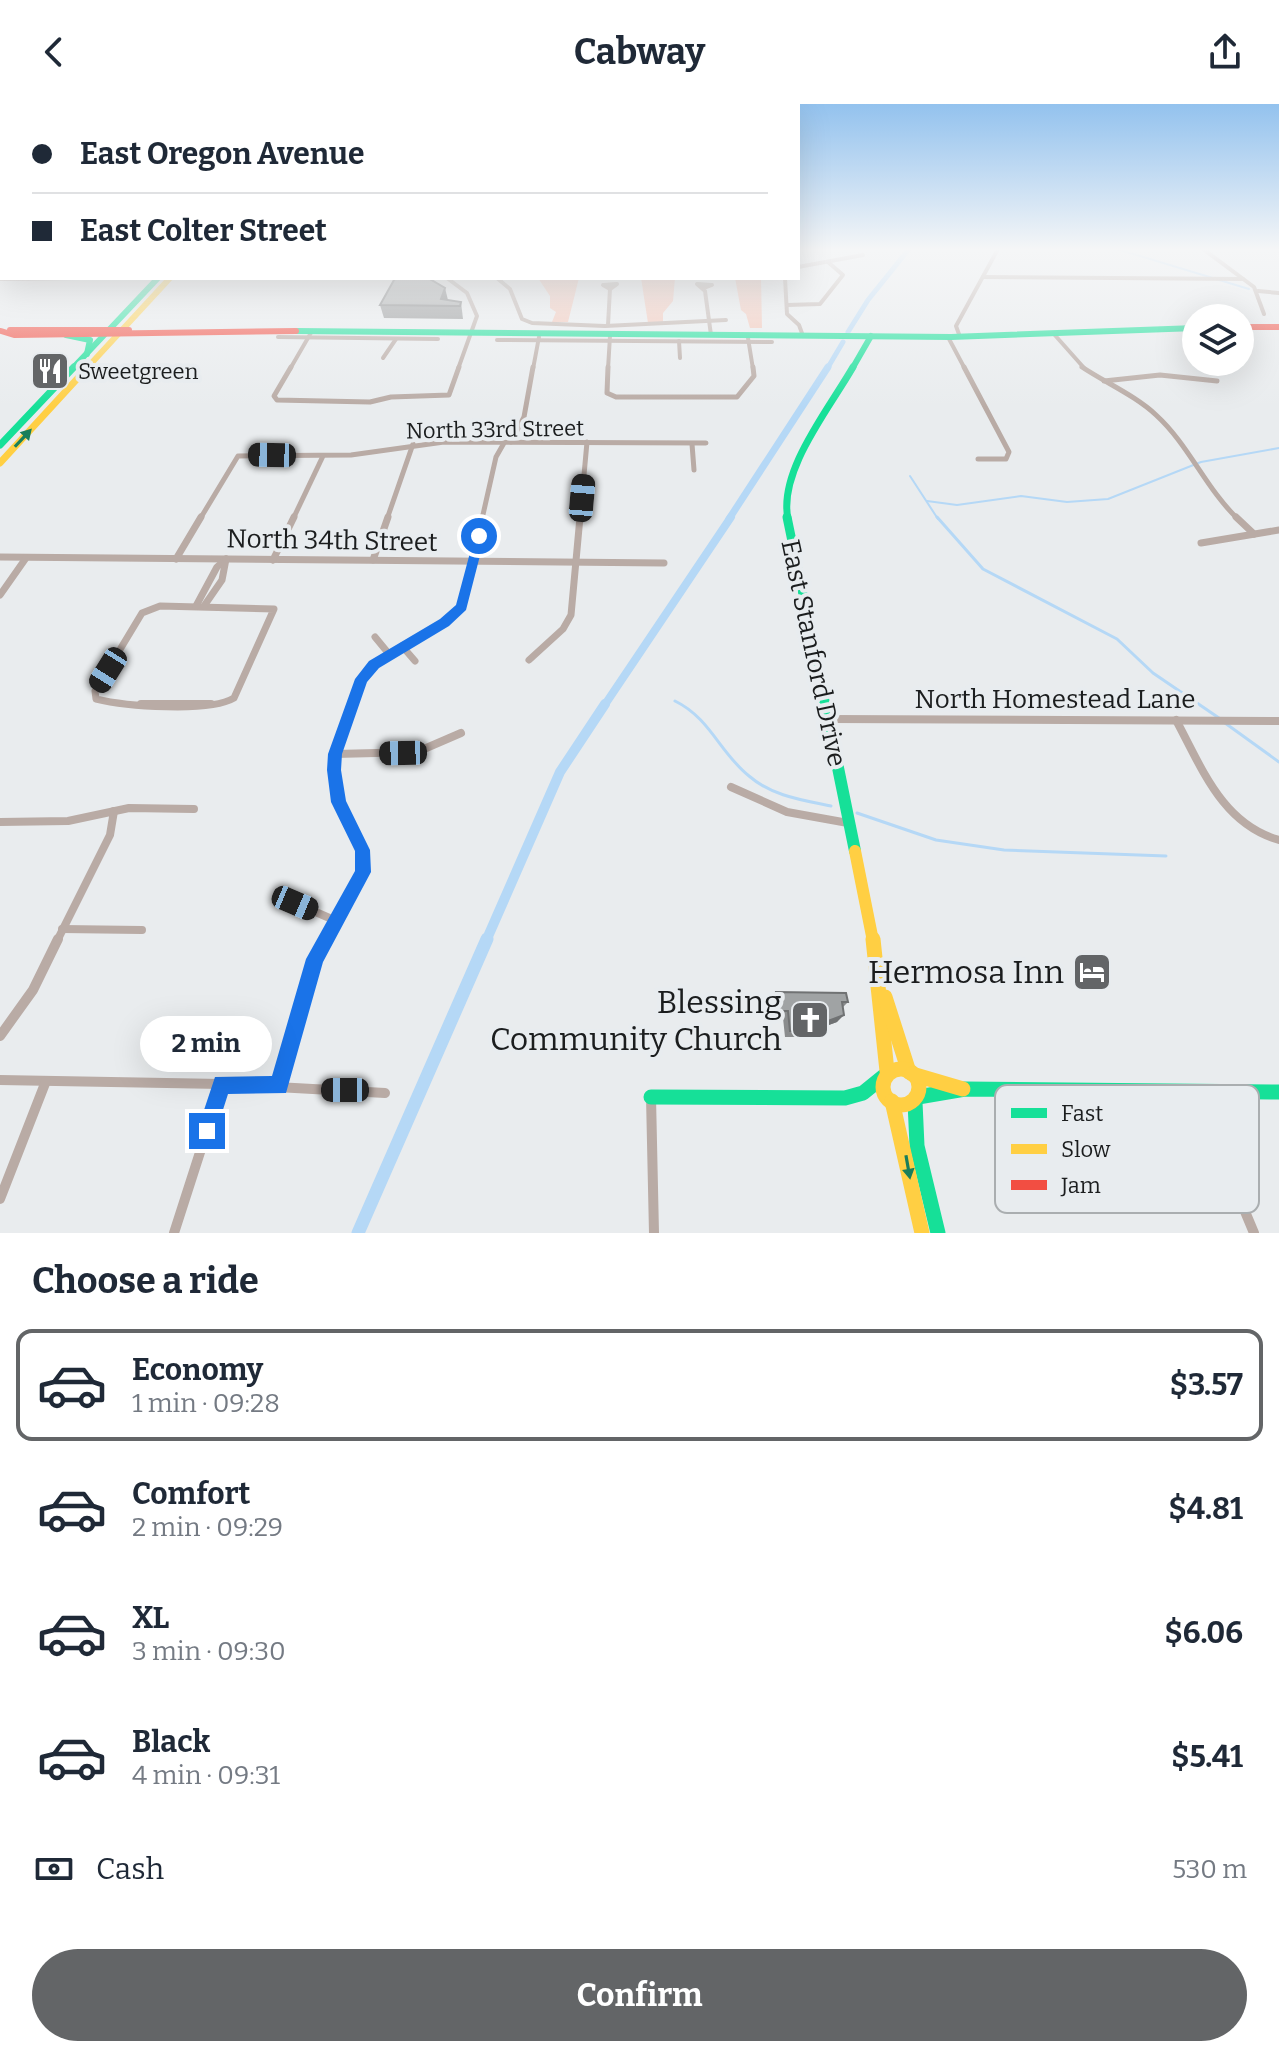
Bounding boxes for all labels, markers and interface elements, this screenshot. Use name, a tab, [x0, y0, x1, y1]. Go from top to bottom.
icon: back	[32, 30, 76, 74]
text: Cabway	[574, 30, 705, 74]
icon: share	[1203, 30, 1247, 74]
text: East Oregon Avenue	[80, 136, 364, 172]
text: East Colter Street	[80, 213, 327, 249]
map controls	[1182, 304, 1254, 376]
button: layers	[1182, 304, 1254, 376]
restaurant icon: Sweetgreen	[29, 350, 71, 392]
place label: Sweetgreen	[78, 358, 199, 385]
street label: North 33rd Street	[406, 414, 584, 445]
one-way arrow	[14, 429, 32, 448]
car	[248, 443, 296, 467]
car	[568, 473, 596, 523]
route start	[461, 518, 497, 554]
street label: North 34th Street	[226, 523, 438, 558]
street label: East Stanford Drive	[774, 537, 853, 769]
car	[85, 643, 131, 697]
street label: North Homestead Lane	[915, 684, 1195, 715]
car	[379, 741, 427, 765]
car	[268, 883, 322, 923]
hotel icon: Hermosa Inn	[1071, 951, 1113, 993]
place label: Hermosa Inn	[868, 953, 1064, 991]
place label: Blessing Community Church	[490, 983, 782, 1058]
church icon: Blessing Community Church	[789, 999, 831, 1041]
callout: 2 min	[141, 1015, 273, 1071]
text: 2 min	[171, 1028, 241, 1059]
car	[321, 1078, 369, 1102]
legend	[995, 1085, 1259, 1213]
text: Fast	[1061, 1100, 1103, 1127]
route end	[189, 1113, 225, 1149]
text: Slow	[1061, 1136, 1111, 1163]
one-way arrow	[903, 1155, 915, 1180]
text: Jam	[1060, 1172, 1101, 1199]
text: Choose a ride	[32, 1259, 259, 1303]
icon: car	[36, 1349, 108, 1421]
text: Economy	[132, 1352, 263, 1388]
text: $3.57	[1170, 1367, 1243, 1403]
text: 1 min · 09:28	[132, 1388, 280, 1419]
icon: car	[36, 1473, 108, 1545]
text: Comfort	[132, 1476, 250, 1512]
text: $4.81	[1169, 1491, 1243, 1527]
text: 2 min · 09:29	[132, 1512, 283, 1543]
icon: car	[36, 1597, 108, 1669]
text: XL	[132, 1600, 169, 1636]
text: $6.06	[1165, 1615, 1243, 1651]
text: 3 min · 09:30	[132, 1636, 286, 1667]
icon: car	[36, 1721, 108, 1793]
text: Black	[132, 1724, 210, 1760]
text: $5.41	[1171, 1739, 1243, 1775]
text: 4 min · 09:31	[132, 1760, 280, 1791]
icon: cash	[32, 1847, 76, 1891]
text: Cash	[96, 1851, 164, 1887]
text: 530 m	[1172, 1854, 1247, 1885]
button: Confirm	[32, 1949, 1247, 2041]

